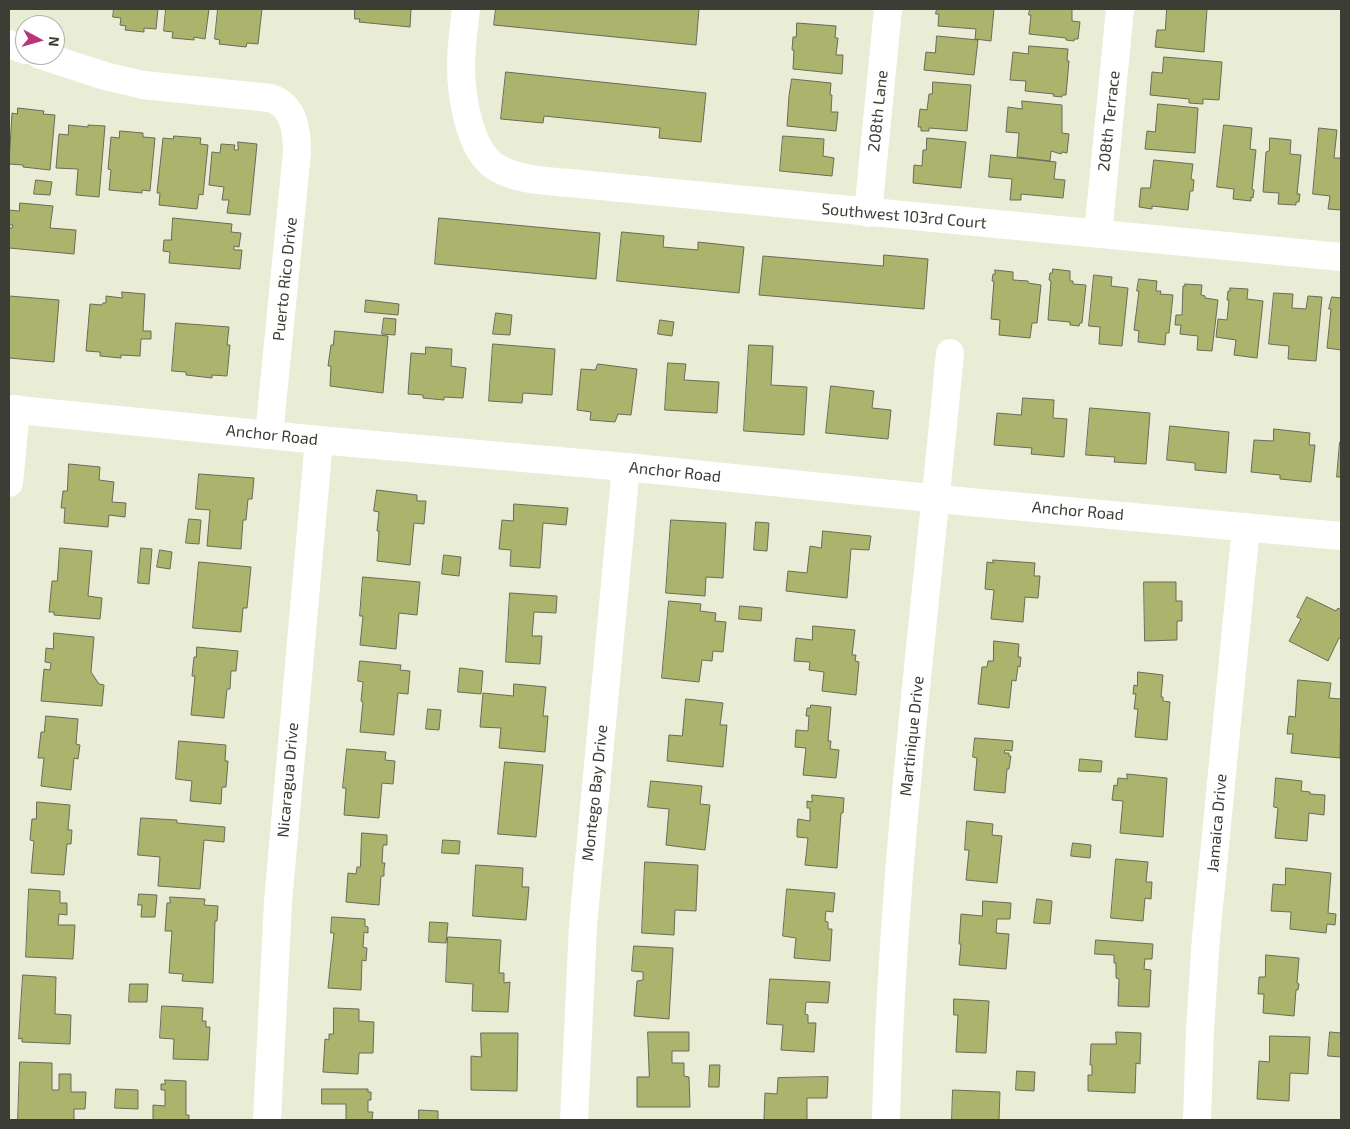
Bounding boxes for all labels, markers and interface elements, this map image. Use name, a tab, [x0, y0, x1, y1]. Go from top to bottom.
north arrow	[15, 15, 65, 65]
text: N	[45, 36, 63, 47]
street label: 208th Lane	[864, 69, 892, 153]
street label: 208th Terrace	[1094, 70, 1124, 172]
street label: Southwest 103rd Court	[821, 199, 987, 233]
street label: Puerto Rico Drive	[269, 216, 301, 342]
street label: Anchor Road	[225, 421, 319, 449]
street label: Anchor Road	[628, 458, 722, 486]
street label: Anchor Road	[1031, 497, 1125, 525]
street label: Martinique Drive	[896, 675, 928, 797]
street label: Nicaragua Drive	[273, 722, 303, 838]
street label: Montego Bay Drive	[578, 724, 612, 862]
street label: Jamaica Drive	[1203, 773, 1231, 873]

